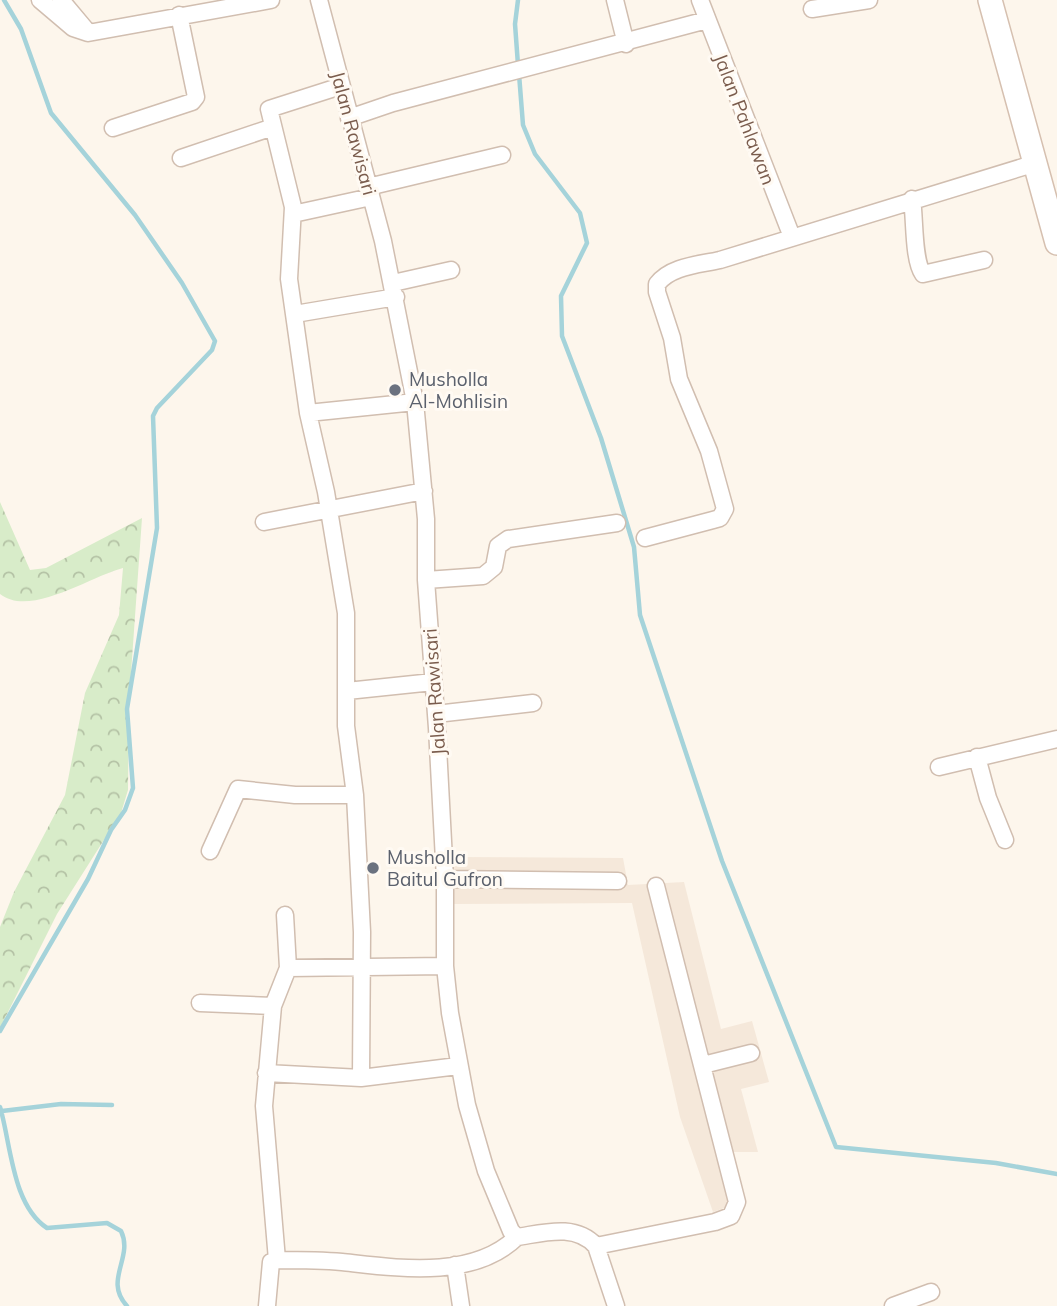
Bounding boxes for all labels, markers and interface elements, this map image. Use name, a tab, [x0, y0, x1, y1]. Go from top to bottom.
street label: Jalan Pahlawan	[709, 50, 781, 188]
street label: Jalan Rawisari	[326, 68, 382, 198]
place label: Musholla Al-Mohlisin	[409, 367, 508, 413]
marker: Musholla Al-Mohlisin	[387, 382, 403, 398]
street label: Jalan Rawisari	[418, 628, 450, 756]
place label: Musholla Baitul Gufron	[387, 845, 503, 891]
marker: Musholla Baitul Gufron	[365, 860, 381, 876]

